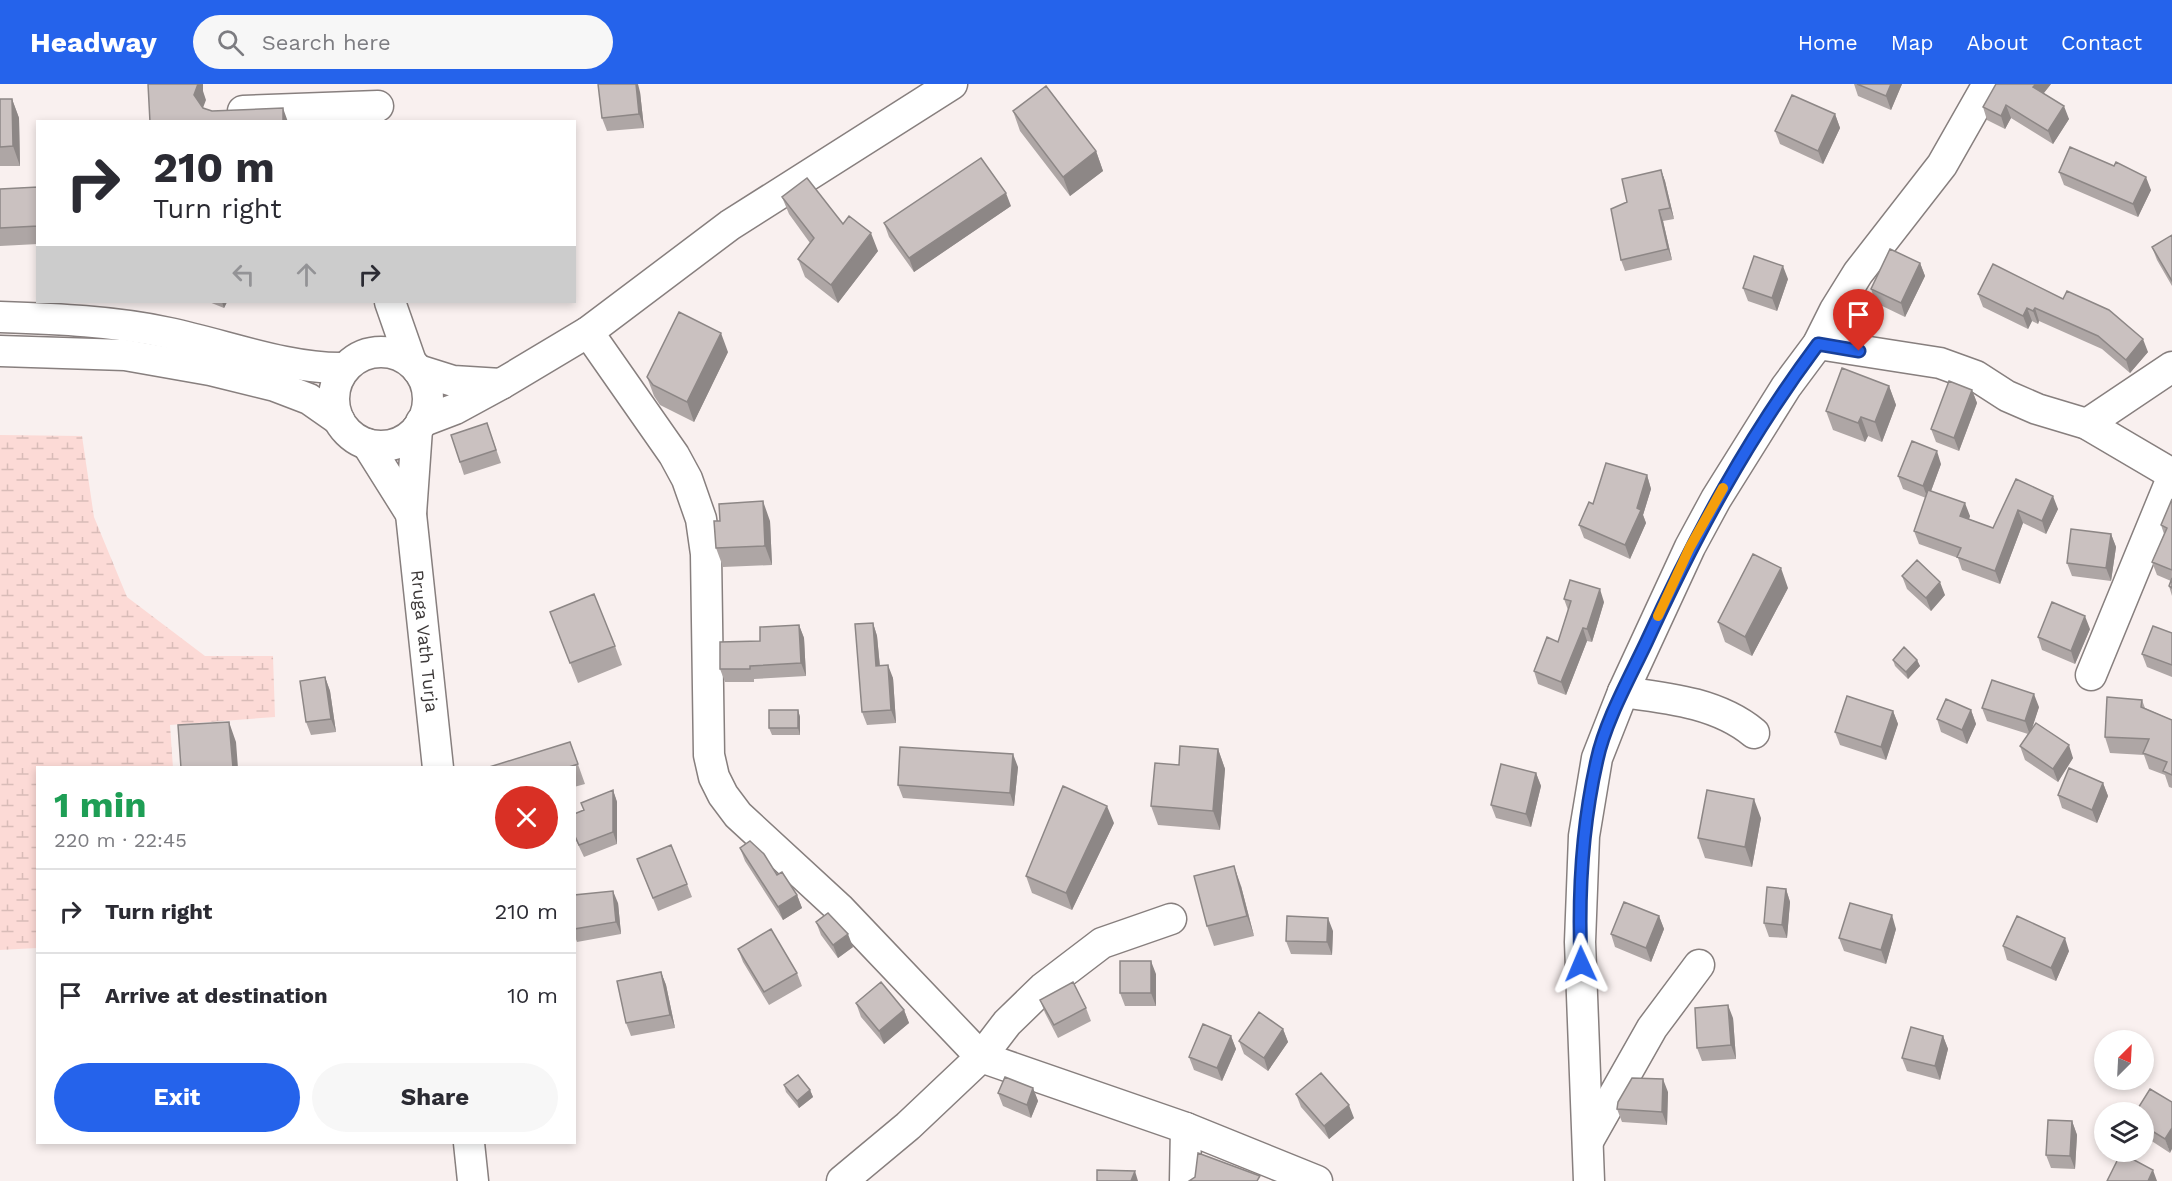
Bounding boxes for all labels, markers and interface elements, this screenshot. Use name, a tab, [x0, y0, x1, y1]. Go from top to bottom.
search box	[193, 15, 613, 69]
text: Headway	[30, 26, 157, 59]
icon: search	[214, 26, 247, 59]
text: Search here	[262, 30, 391, 55]
text: Home	[1798, 30, 1858, 55]
text: Map	[1891, 30, 1934, 55]
text: About	[1967, 30, 2028, 55]
text: Contact	[2061, 30, 2142, 55]
text: 210 m	[153, 143, 275, 192]
icon: right	[54, 144, 132, 222]
text: Turn right	[153, 193, 282, 225]
icon: left	[227, 258, 260, 291]
icon: ahead	[290, 258, 323, 291]
icon: right	[353, 258, 386, 291]
pin	[1833, 289, 1884, 351]
icon: arrive	[1842, 298, 1875, 331]
street label: Rruga Vath Turja	[407, 569, 443, 713]
text: 1 min	[54, 784, 146, 826]
button: close	[495, 786, 558, 849]
text: 220 m · 22:45	[54, 828, 187, 852]
icon: right	[54, 895, 87, 928]
text: Turn right	[105, 899, 212, 924]
text: 210 m	[494, 899, 558, 924]
position arrow	[1549, 932, 1613, 996]
icon: arrive	[54, 979, 87, 1012]
text: Arrive at destination	[105, 983, 328, 1008]
text: 10 m	[507, 983, 558, 1008]
north arrow	[2094, 1030, 2154, 1090]
map controls	[2094, 1030, 2154, 1162]
button: Exit	[54, 1063, 300, 1132]
button: Share	[312, 1063, 558, 1132]
button: layers	[2094, 1102, 2154, 1162]

